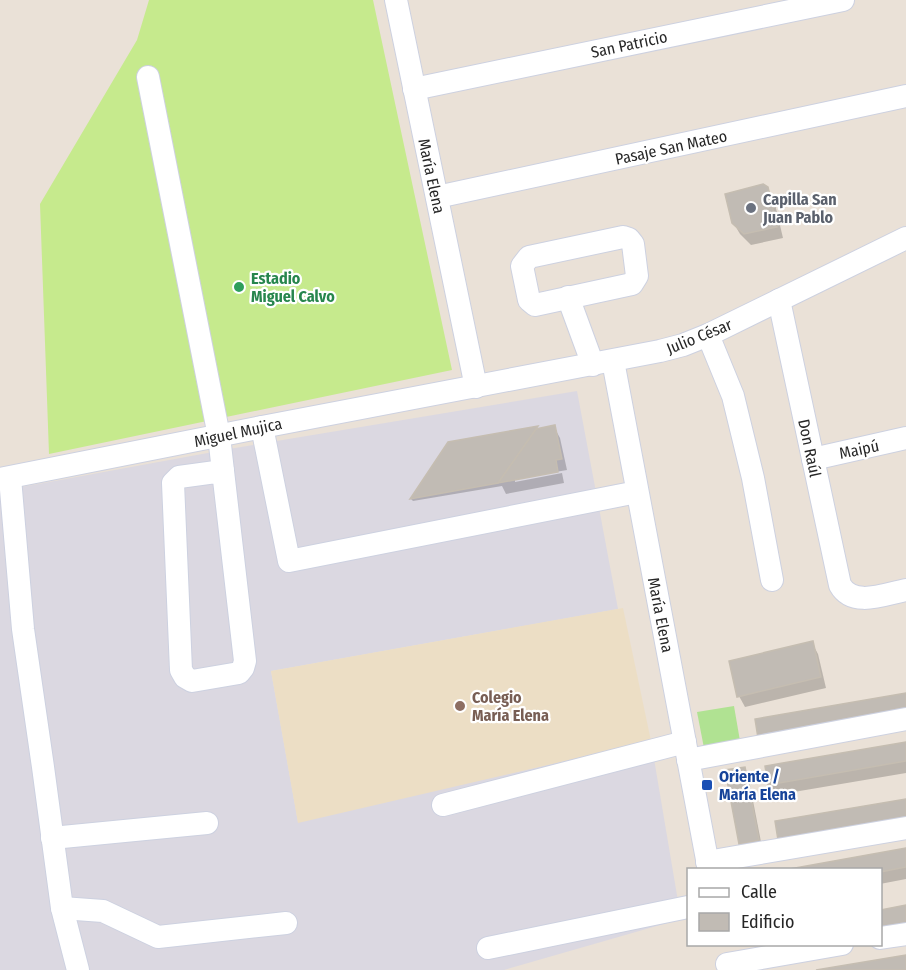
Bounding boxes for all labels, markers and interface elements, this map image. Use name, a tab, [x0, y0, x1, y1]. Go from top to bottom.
street label: San Patricio	[589, 27, 669, 62]
street label: Pasaje San Mateo	[613, 126, 729, 169]
street label: María Elena	[414, 137, 449, 215]
place label: Capilla San Juan Pablo	[762, 190, 837, 227]
marker: Capilla San Juan Pablo	[744, 201, 758, 215]
place label: Estadio Miguel Calvo	[251, 269, 335, 306]
marker: Estadio Miguel Calvo	[232, 280, 246, 294]
street label: Julio César	[664, 315, 735, 358]
street label: Miguel Mujica	[192, 414, 284, 451]
street label: Don Raúl	[794, 417, 825, 479]
street label: Maipú	[837, 436, 881, 463]
street label: María Elena	[644, 576, 677, 654]
place label: Colegio María Elena	[472, 688, 549, 725]
marker: Colegio María Elena	[453, 699, 467, 713]
place label: Oriente / María Elena	[719, 767, 796, 804]
marker: Oriente / María Elena	[700, 778, 714, 792]
legend	[687, 868, 882, 946]
text: Calle	[741, 881, 777, 903]
text: Edificio	[741, 911, 794, 933]

